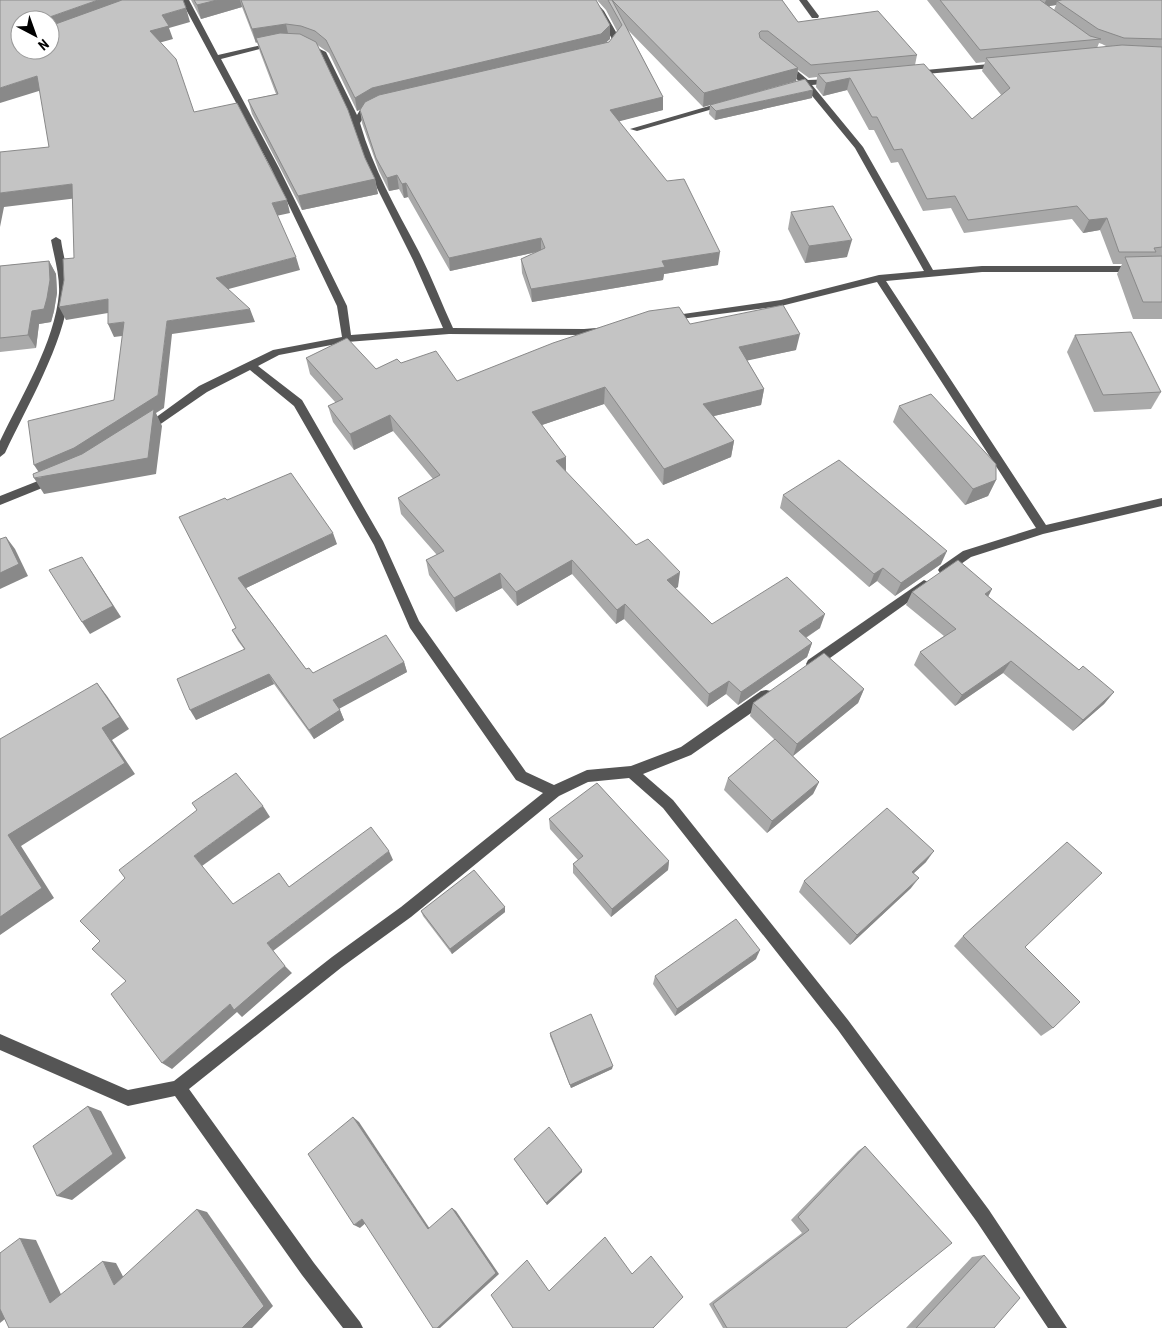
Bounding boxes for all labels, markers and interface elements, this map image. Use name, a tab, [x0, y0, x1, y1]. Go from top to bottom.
north arrow	[10, 10, 60, 60]
text: N	[35, 36, 52, 54]

